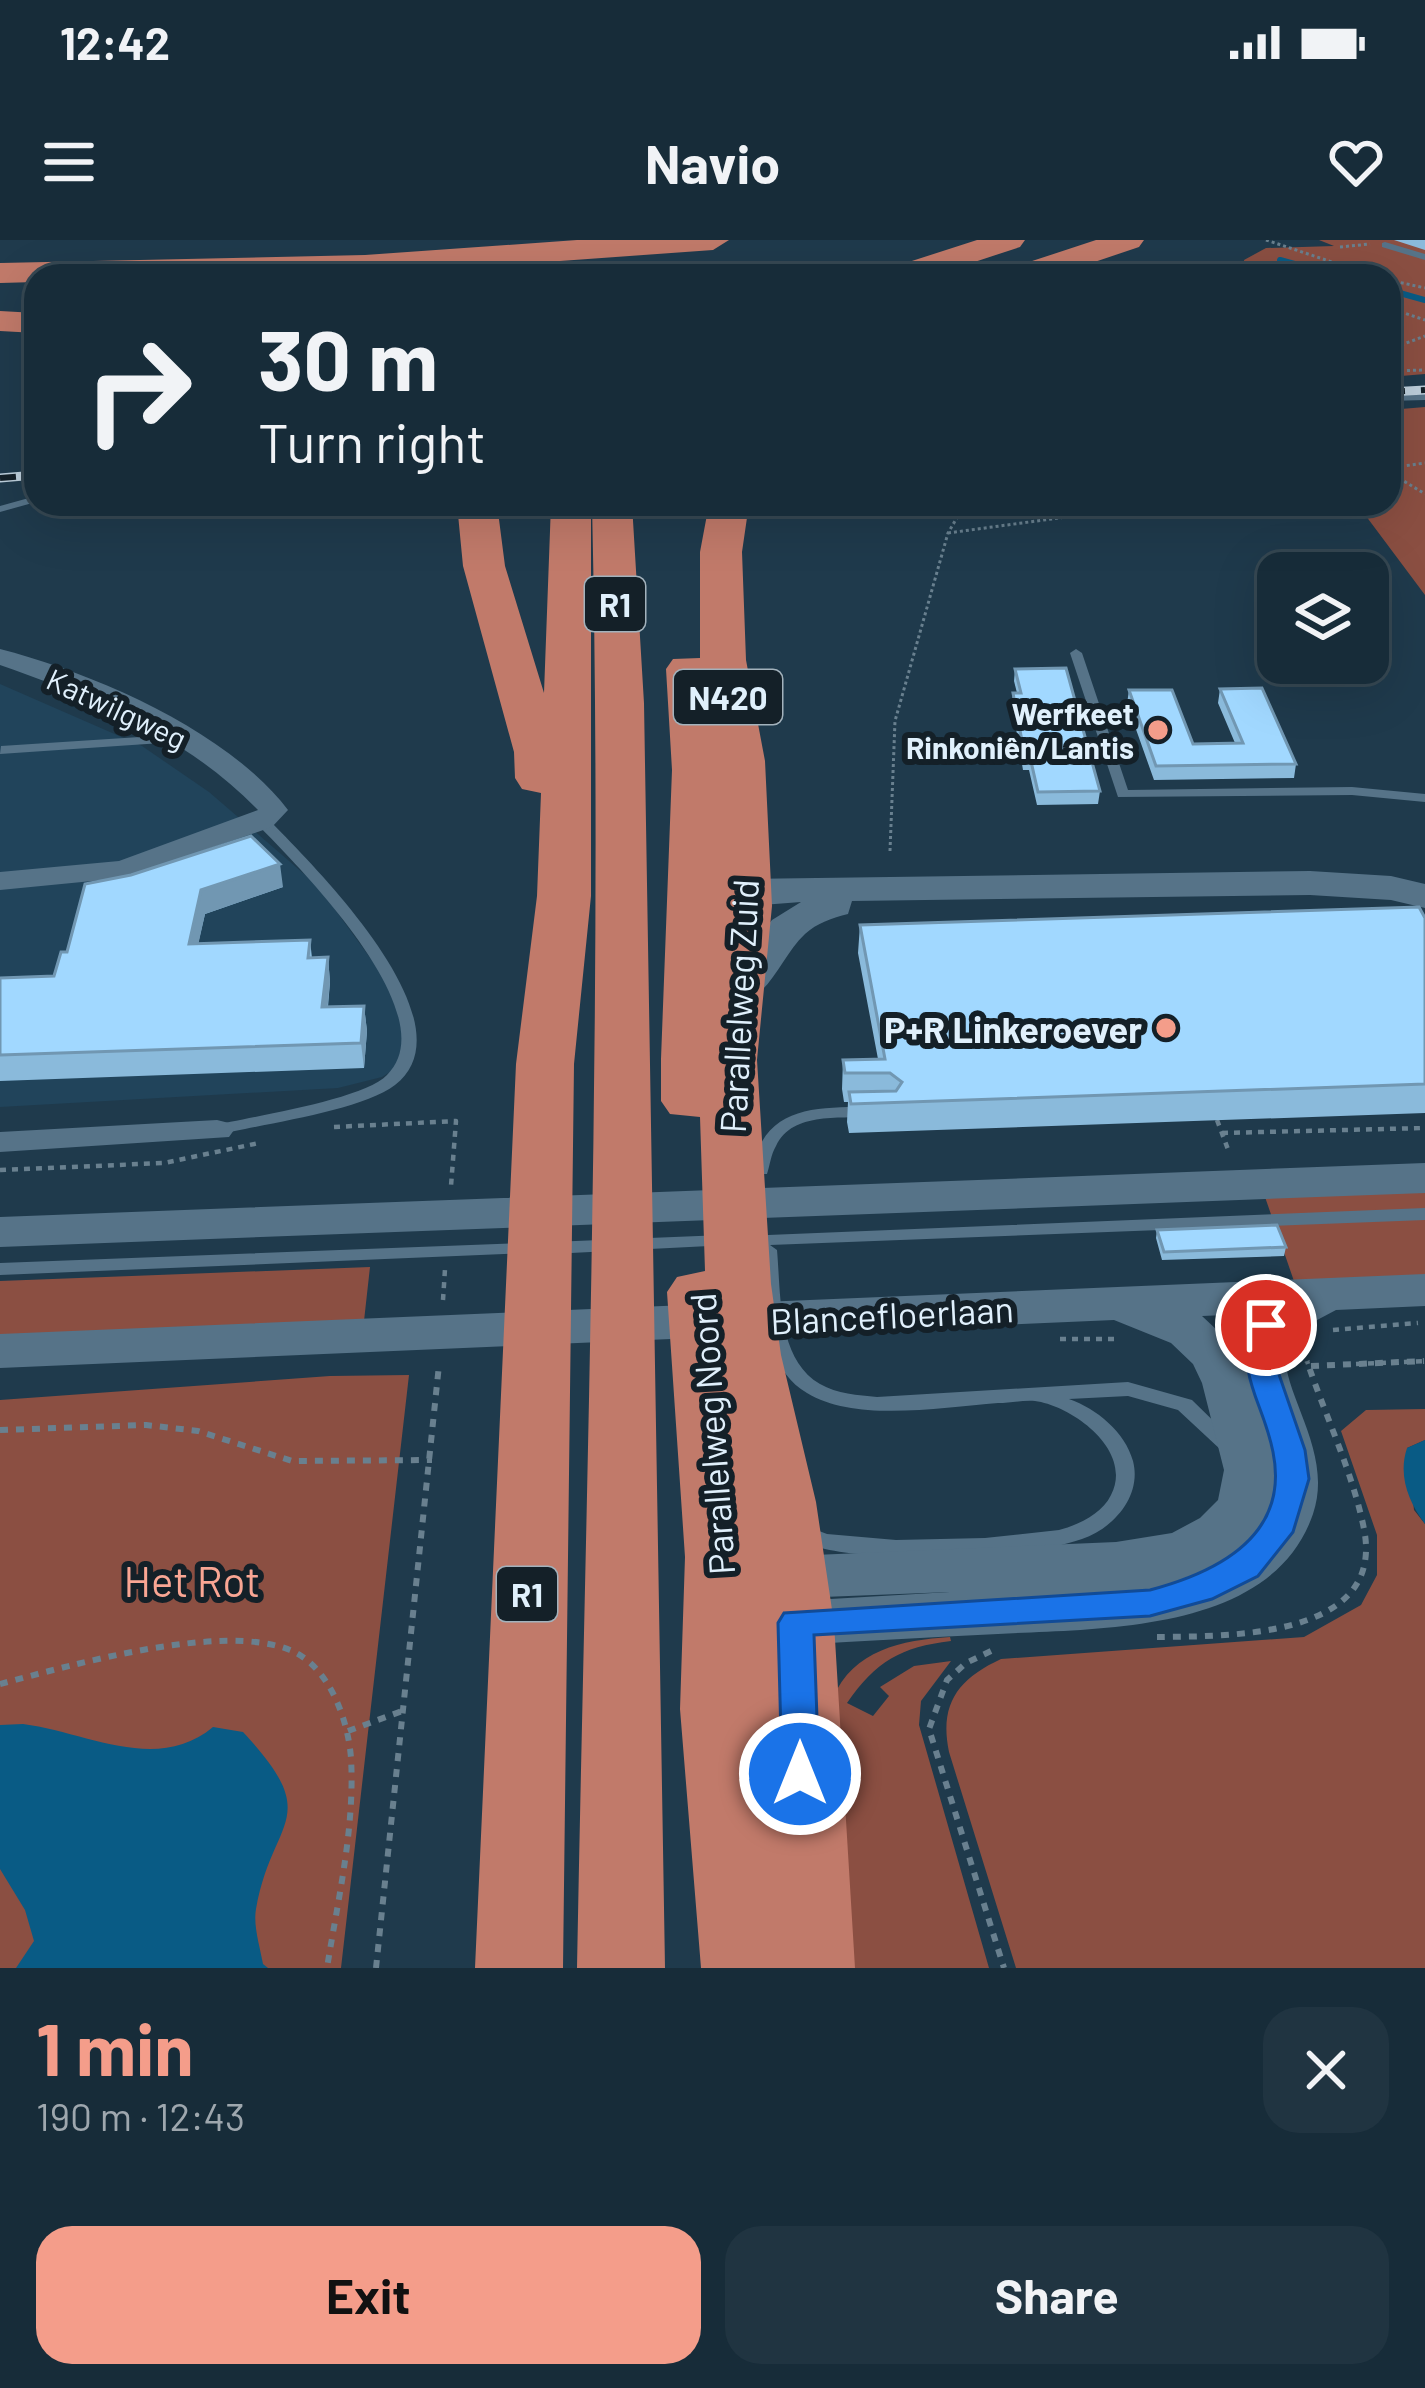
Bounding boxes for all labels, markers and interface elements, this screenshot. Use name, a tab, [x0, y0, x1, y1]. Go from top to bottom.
text: 12:42	[60, 15, 170, 69]
icon: menu	[36, 129, 102, 195]
icon: heart	[1323, 129, 1389, 195]
text: Navio	[645, 130, 780, 195]
text: 30 m	[258, 307, 438, 408]
icon: right	[60, 312, 216, 468]
text: Turn right	[258, 409, 486, 474]
map controls	[1257, 552, 1389, 684]
button: layers	[1257, 552, 1389, 684]
road number: R1	[585, 577, 645, 631]
street label: Katwilgweg	[41, 660, 193, 756]
road number: N420	[674, 670, 782, 724]
place label: Werfkeet Rinkoniên/Lantis	[906, 695, 1134, 765]
marker: Werfkeet Rinkoniên/Lantis	[1145, 717, 1171, 743]
street label: Parallelweg Zuid	[710, 878, 766, 1134]
place label: P+R Linkeroever	[884, 1007, 1142, 1050]
marker: P+R Linkeroever	[1153, 1015, 1179, 1041]
pin	[1215, 1274, 1317, 1376]
street label: Blancefloerlaan	[769, 1286, 1015, 1342]
street label: Parallelweg Noord	[680, 1292, 742, 1576]
icon: arrive	[1233, 1292, 1299, 1358]
park label: Het Rot	[124, 1555, 260, 1605]
road number: R1	[497, 1567, 557, 1621]
position arrow	[737, 1711, 863, 1837]
text: 1 min	[36, 2004, 194, 2090]
button: close	[1263, 2007, 1389, 2133]
text: 190 m · 12:43	[36, 2092, 245, 2139]
button: Exit	[36, 2226, 701, 2364]
button: Share	[725, 2226, 1389, 2364]

